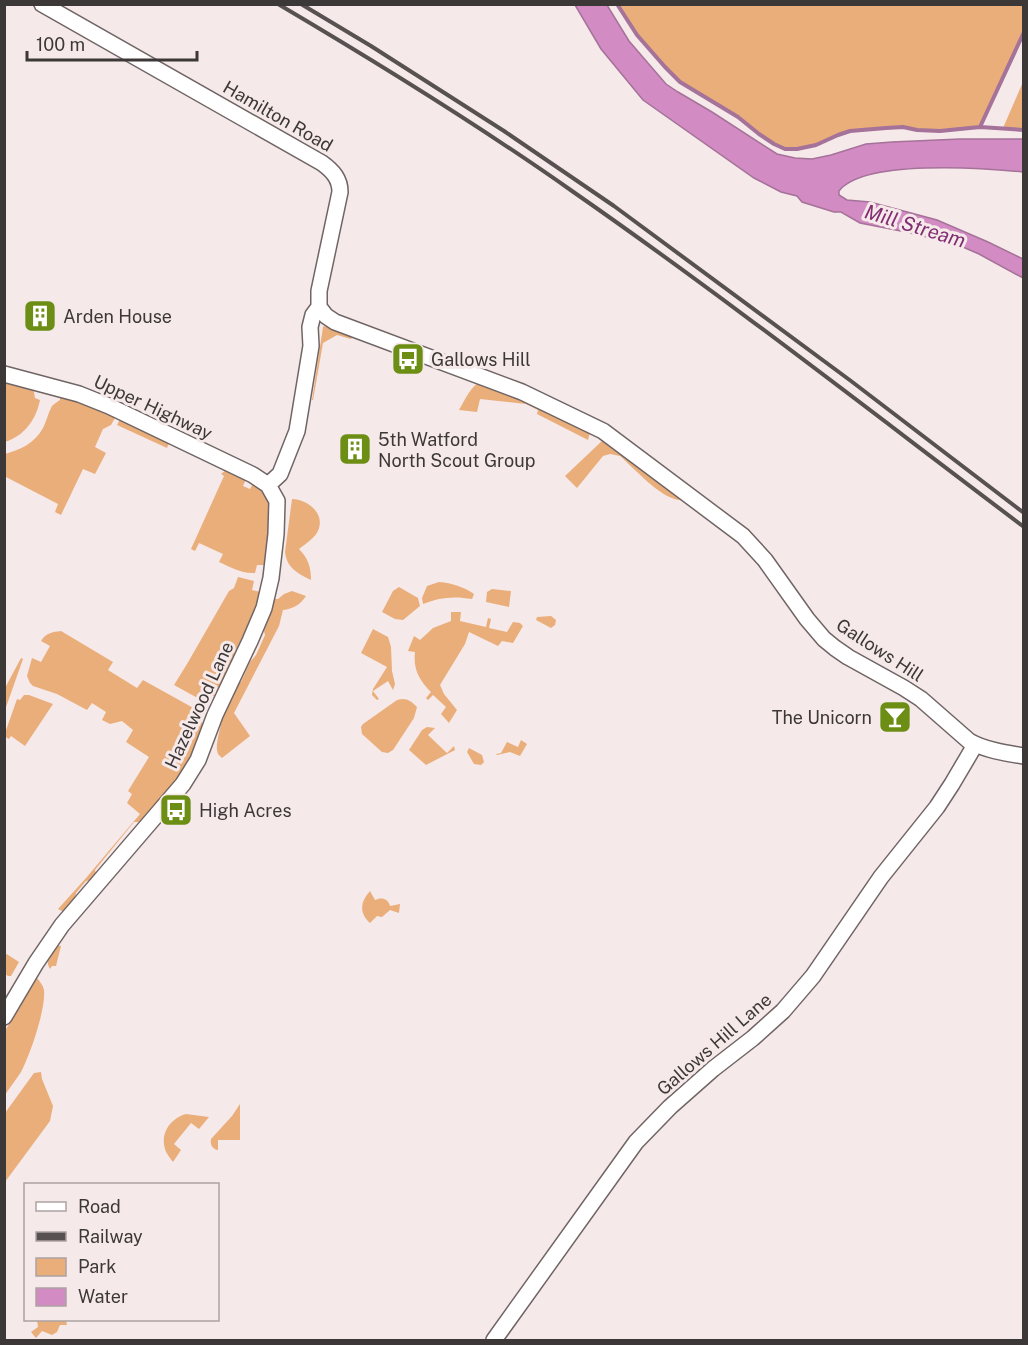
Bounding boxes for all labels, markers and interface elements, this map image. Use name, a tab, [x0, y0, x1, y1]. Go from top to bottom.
scale bar	[27, 24, 196, 62]
text: 100 m	[36, 34, 85, 55]
street label: Hamilton Road	[220, 76, 336, 156]
water label: Mill Stream	[862, 199, 968, 253]
building icon: Arden House	[22, 298, 58, 334]
place label: Arden House	[63, 306, 172, 327]
bus stop icon: Gallows Hill	[390, 341, 426, 377]
place label: Gallows Hill	[431, 349, 531, 370]
street label: Upper Highway	[90, 370, 216, 444]
place label: 5th Watford North Scout Group	[378, 429, 535, 471]
building icon: 5th Watford North Scout Group	[337, 431, 373, 467]
street label: Gallows Hill	[832, 614, 928, 686]
street label: Hazelwood Lane	[160, 638, 238, 772]
bar icon: The Unicorn	[877, 699, 913, 735]
place label: The Unicorn	[772, 707, 872, 728]
bus stop icon: High Acres	[158, 792, 194, 828]
place label: High Acres	[199, 800, 292, 821]
street label: Gallows Hill Lane	[653, 989, 775, 1099]
legend	[24, 1183, 219, 1321]
text: Road	[78, 1196, 121, 1217]
text: Railway	[78, 1226, 143, 1247]
text: Park	[78, 1256, 116, 1277]
text: Water	[78, 1286, 128, 1307]

